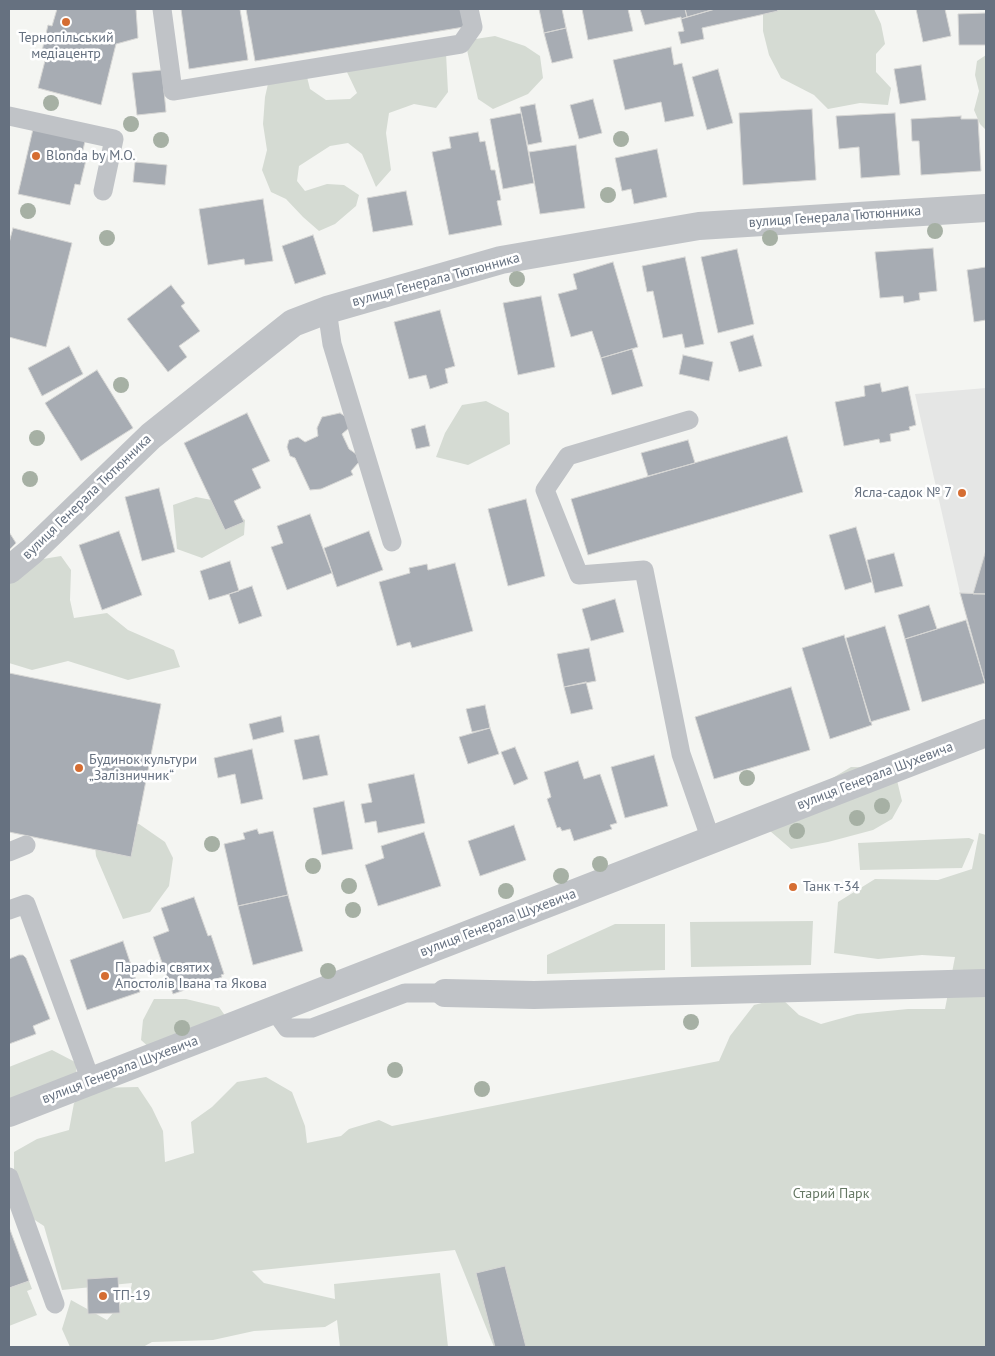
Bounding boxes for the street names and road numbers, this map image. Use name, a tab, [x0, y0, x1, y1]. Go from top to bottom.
street label: вулиця Генерала Тютюнника	[748, 203, 922, 231]
street label: вулиця Генерала Тютюнника	[350, 250, 522, 310]
street label: вулиця Генерала Тютюнника	[19, 431, 155, 563]
street label: вулиця Генерала Шухевича	[795, 738, 955, 814]
street label: вулиця Генерала Шухевича	[418, 885, 578, 961]
street label: вулиця Генерала Шухевича	[40, 1032, 200, 1108]

